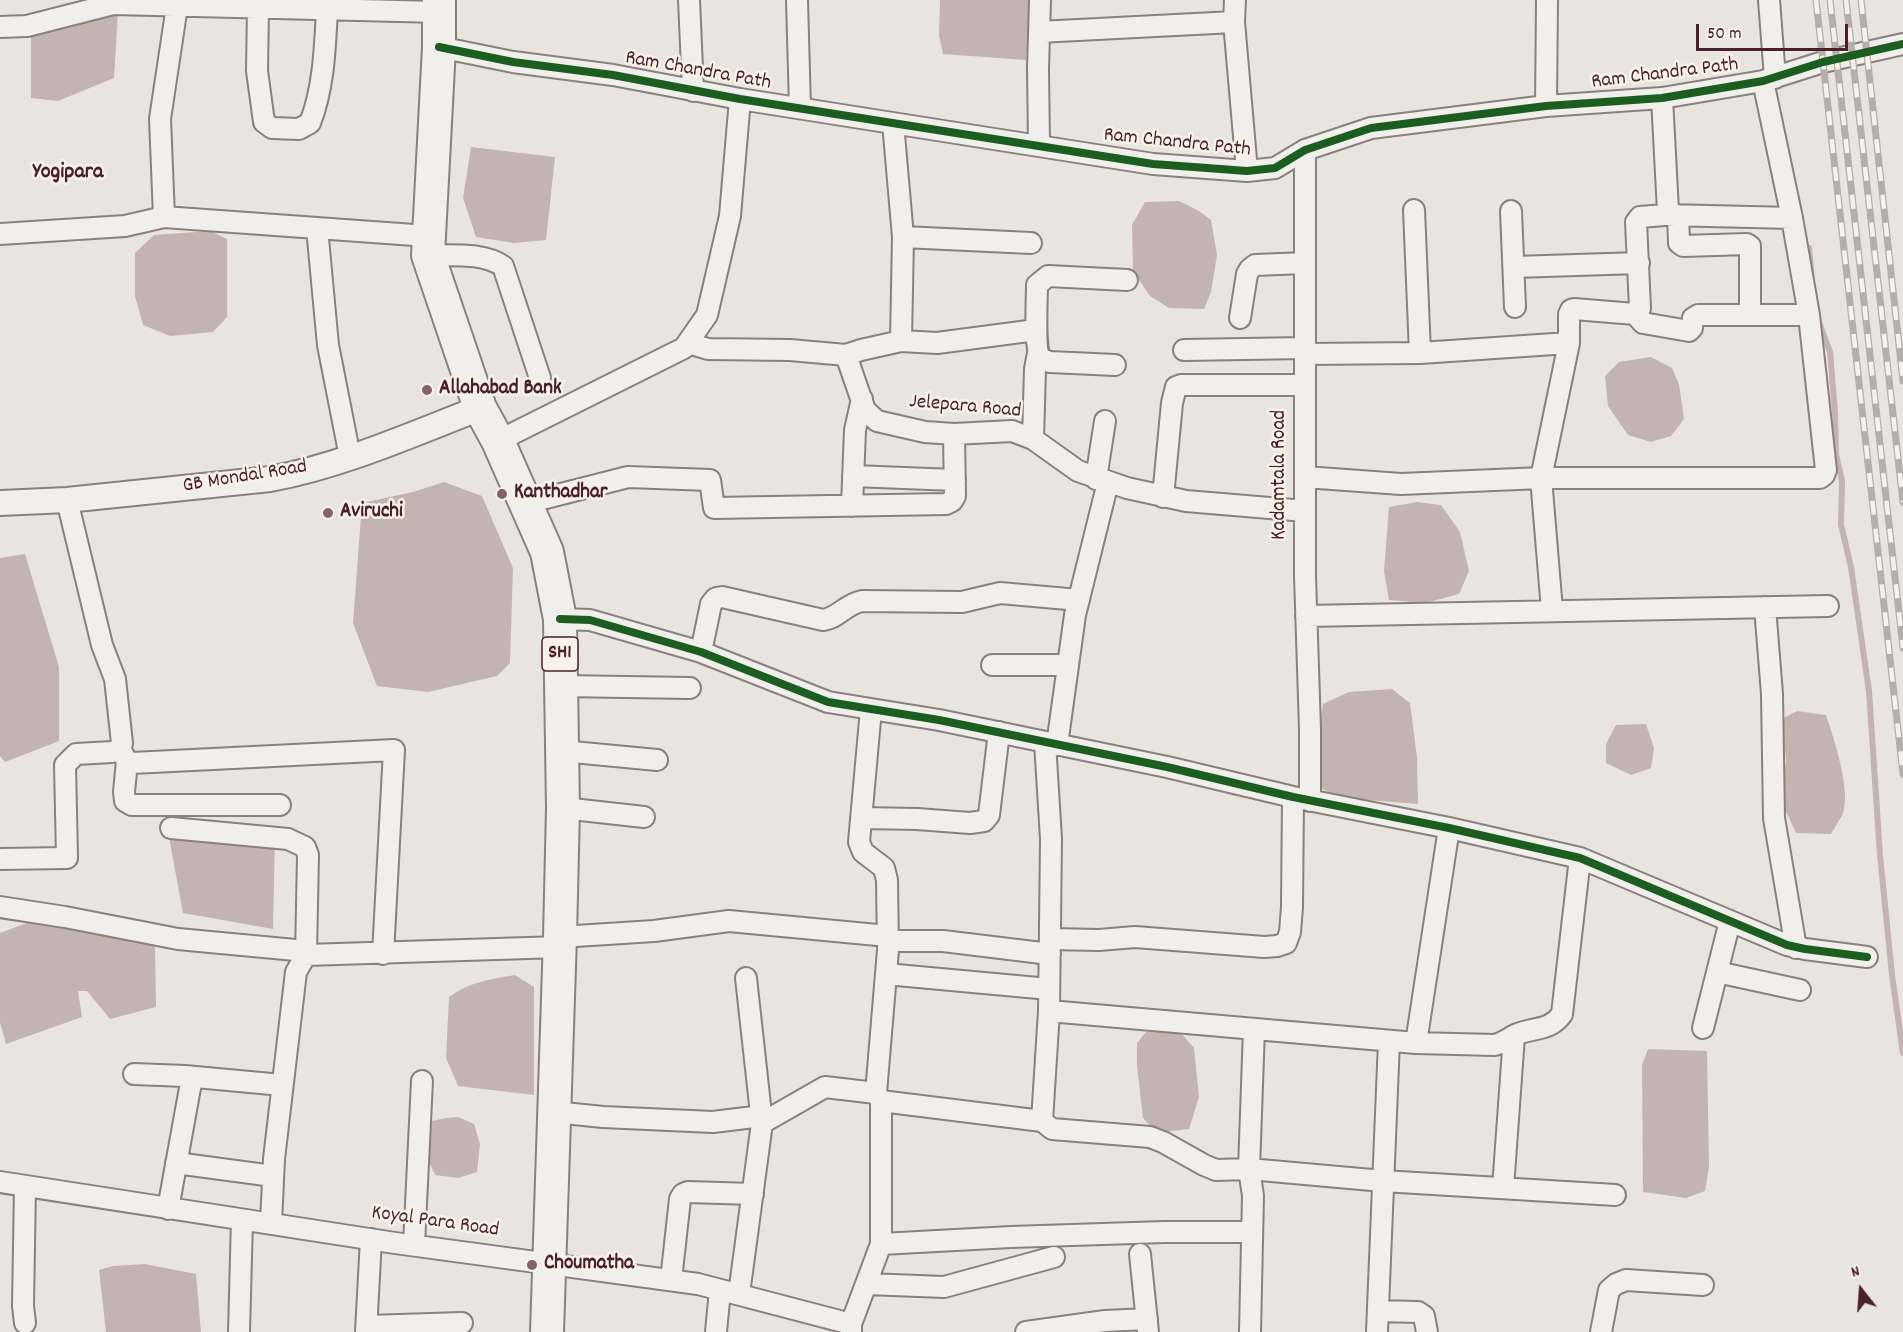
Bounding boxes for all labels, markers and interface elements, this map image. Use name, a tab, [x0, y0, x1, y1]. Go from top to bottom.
scale bar	[1699, 12, 1850, 50]
text: 50 m	[1707, 22, 1742, 47]
street label: Ram Chandra Path	[623, 47, 773, 97]
street label: Ram Chandra Path	[1590, 53, 1740, 97]
street label: Ram Chandra Path	[1102, 124, 1252, 164]
district label: Yogipara	[33, 161, 103, 187]
place label: Allahabad Bank	[439, 377, 561, 403]
marker: Allahabad Bank	[420, 383, 434, 397]
street label: Jelepara Road	[908, 391, 1022, 425]
street label: Kadamtala Road	[1268, 410, 1294, 540]
street label: GB Mondal Road	[181, 456, 309, 500]
place label: Kanthadhar	[514, 481, 608, 507]
marker: Kanthadhar	[495, 487, 509, 501]
place label: Aviruchi	[340, 500, 403, 526]
marker: Aviruchi	[321, 506, 335, 520]
road number: SH1	[542, 637, 578, 671]
street label: Koyal Para Road	[370, 1202, 500, 1244]
place label: Choumatha	[544, 1252, 634, 1278]
marker: Choumatha	[525, 1258, 539, 1272]
north arrow	[1831, 1260, 1891, 1320]
text: N	[1848, 1260, 1863, 1284]

